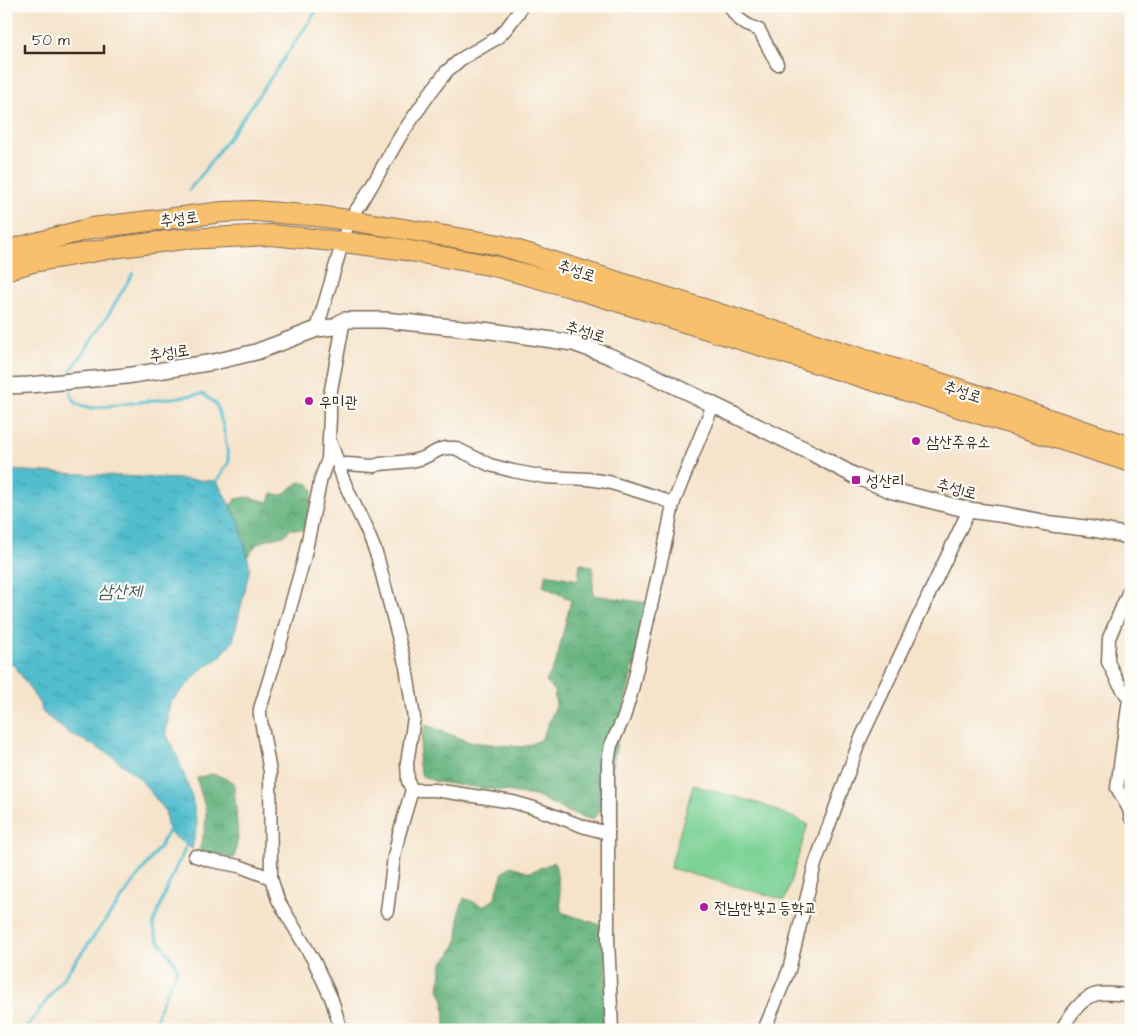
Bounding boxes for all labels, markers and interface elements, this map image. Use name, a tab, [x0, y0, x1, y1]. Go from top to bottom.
scale bar	[25, 22, 104, 54]
text: 50 m	[32, 30, 70, 51]
street label: 추성로	[159, 206, 200, 232]
street label: 추성로	[555, 255, 598, 287]
street label: 추성1로	[563, 316, 608, 348]
street label: 추성1로	[147, 339, 191, 367]
street label: 추성로	[941, 376, 984, 408]
place label: 우미관	[319, 391, 358, 413]
marker: 우미관	[303, 395, 315, 407]
place label: 삼산주유소	[926, 431, 990, 453]
marker: 삼산주유소	[910, 435, 922, 447]
place label: 성산리	[866, 470, 905, 492]
street label: 추성1로	[934, 473, 979, 505]
marker: 성산리	[850, 474, 862, 486]
water label: 삼산제	[98, 579, 144, 604]
place label: 전남한빛고등학교	[714, 897, 817, 919]
marker: 전남한빛고등학교	[698, 901, 710, 913]

